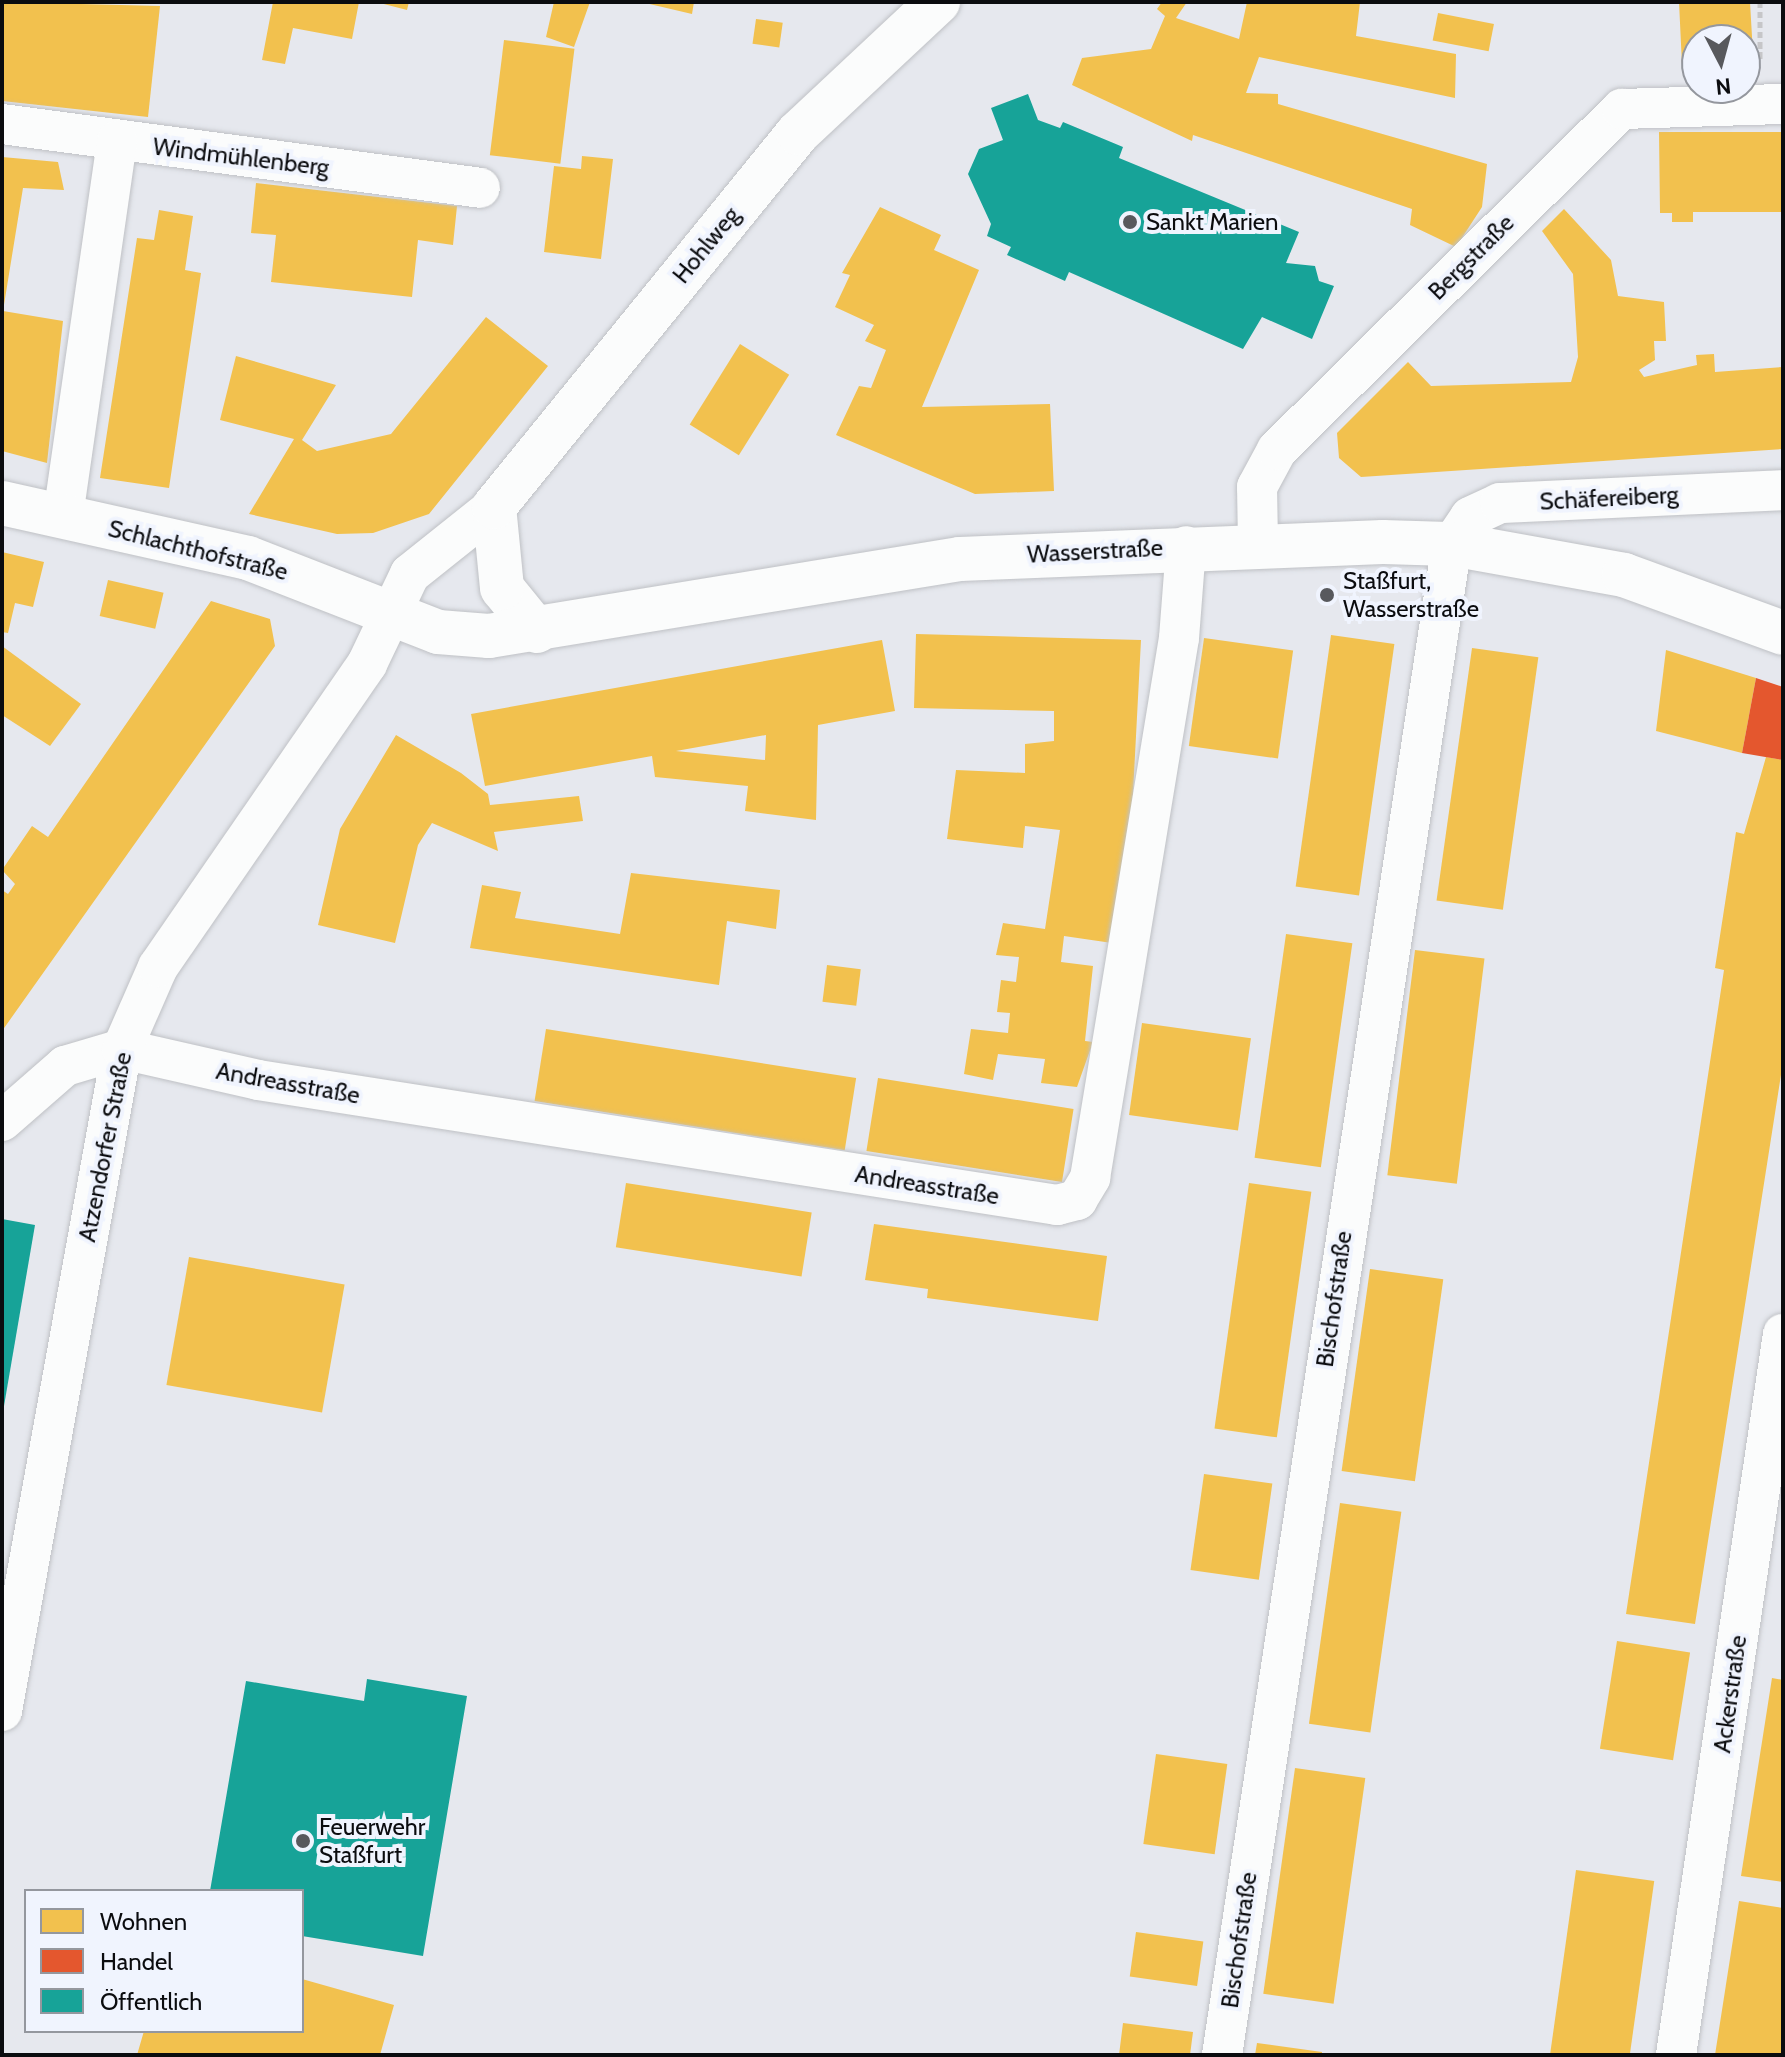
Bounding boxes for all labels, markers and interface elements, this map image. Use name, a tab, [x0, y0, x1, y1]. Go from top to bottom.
north arrow	[1681, 24, 1761, 104]
text: N	[1714, 72, 1733, 101]
street label: Windmühlenberg	[151, 132, 331, 182]
street label: Hohlweg	[667, 201, 745, 289]
place label: Sankt Marien	[1146, 208, 1278, 236]
street label: Bergstraße	[1422, 208, 1520, 306]
marker: Sankt Marien	[1121, 213, 1139, 231]
street label: Schäfereiberg	[1539, 480, 1679, 516]
street label: Schlachthofstraße	[105, 514, 291, 586]
street label: Wasserstraße	[1026, 533, 1164, 569]
place label: Staßfurt, Wasserstraße	[1343, 567, 1479, 623]
marker: Staßfurt, Wasserstraße	[1318, 586, 1336, 604]
street label: Atzendorfer Straße	[72, 1050, 138, 1244]
street label: Andreasstraße	[214, 1056, 362, 1110]
street label: Andreasstraße	[853, 1159, 1001, 1211]
street label: Bischofstraße	[1310, 1229, 1358, 1369]
street label: Ackerstraße	[1707, 1633, 1753, 1755]
place label: Feuerwehr Staßfurt	[319, 1813, 425, 1869]
marker: Feuerwehr Staßfurt	[294, 1832, 312, 1850]
street label: Bischofstraße	[1215, 1870, 1263, 2010]
legend	[24, 1889, 304, 2033]
text: Wohnen	[100, 1907, 187, 1936]
text: Handel	[100, 1947, 173, 1976]
text: Öffentlich	[100, 1987, 202, 2016]

